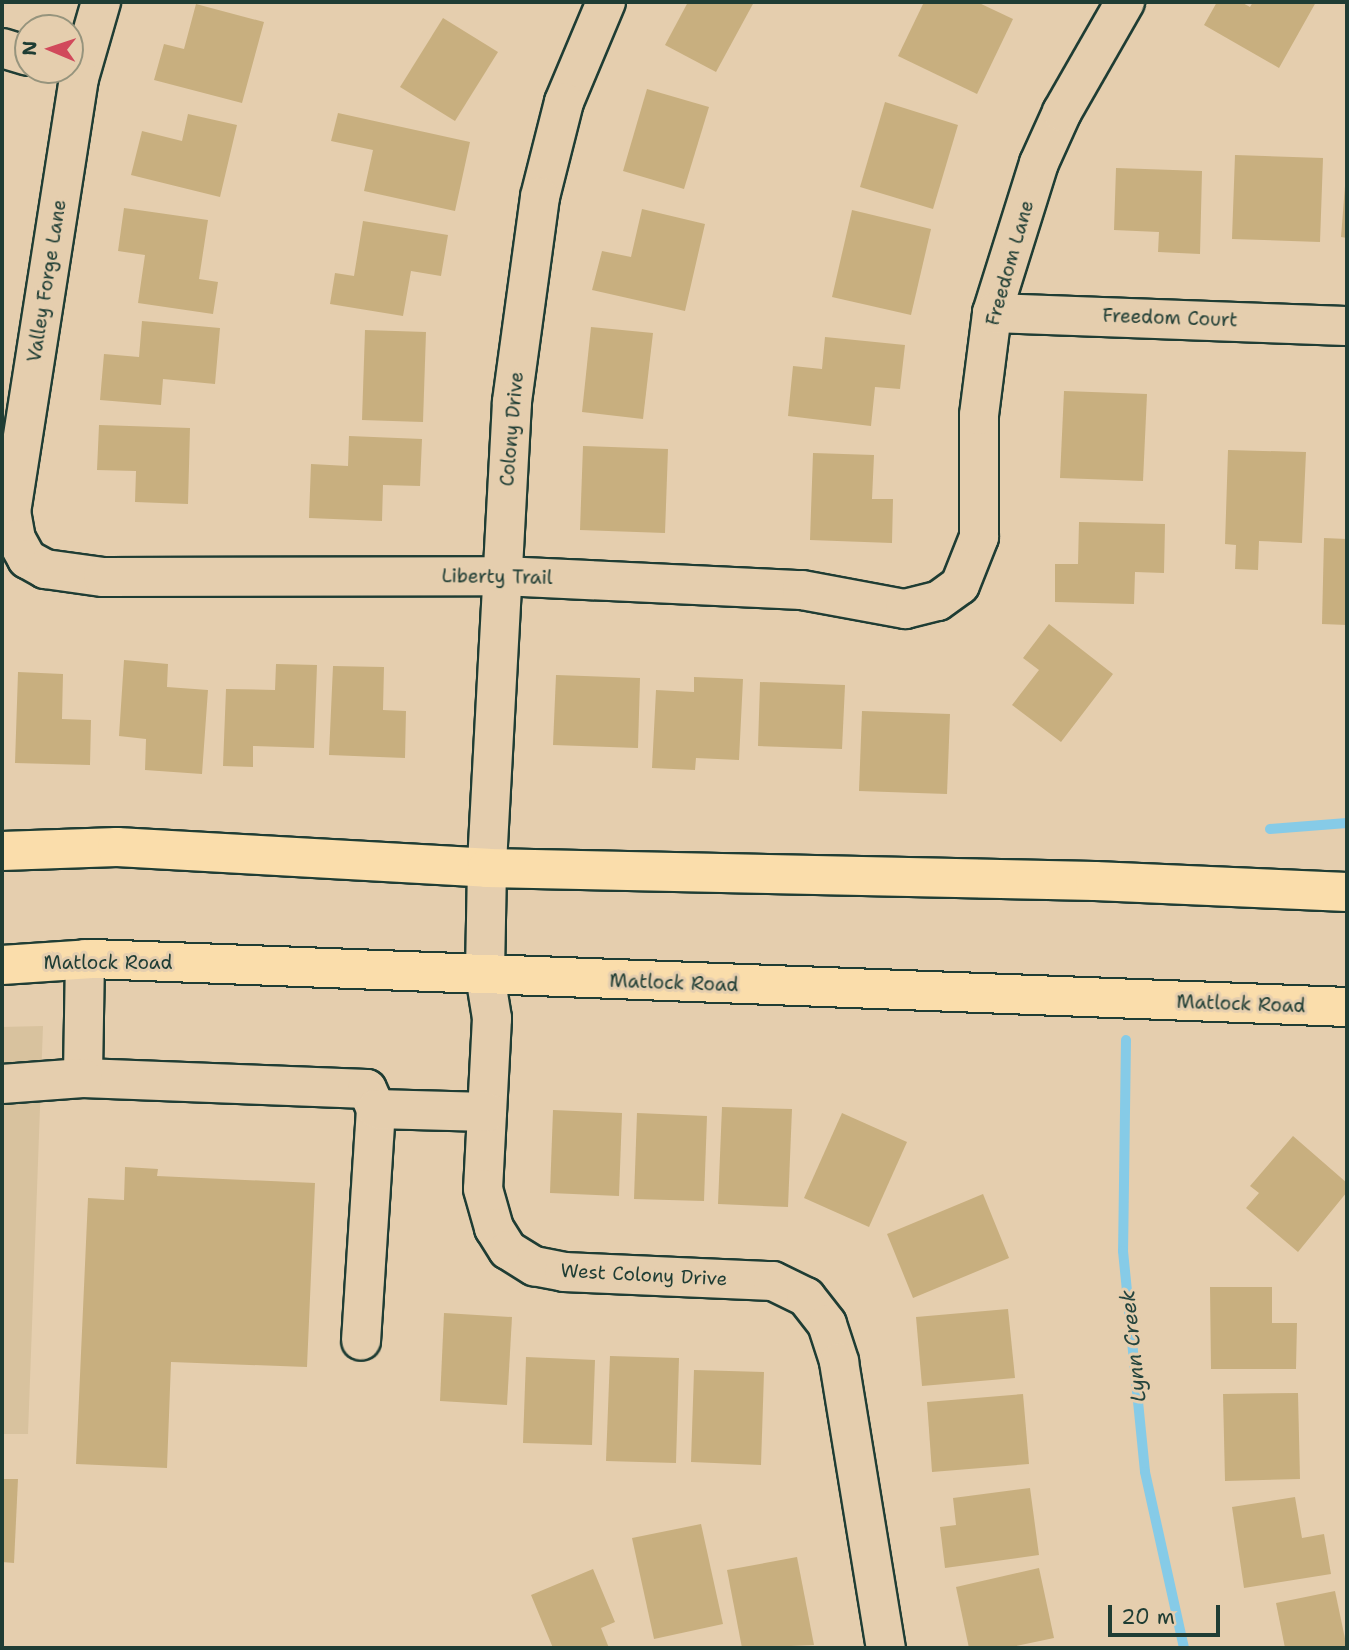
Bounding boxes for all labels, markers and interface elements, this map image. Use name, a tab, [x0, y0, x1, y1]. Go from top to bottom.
north arrow	[14, 14, 84, 84]
text: N	[17, 40, 42, 56]
street label: Valley Forge Lane	[23, 198, 71, 364]
street label: Freedom Lane	[981, 198, 1039, 328]
street label: Freedom Court	[1102, 304, 1238, 332]
street label: Colony Drive	[496, 371, 528, 487]
street label: Liberty Trail	[441, 565, 553, 589]
street label: Matlock Road	[43, 952, 173, 974]
street label: Matlock Road	[609, 969, 739, 997]
street label: Matlock Road	[1176, 990, 1306, 1018]
street label: West Colony Drive	[560, 1259, 728, 1291]
water label: Lynn Creek	[1115, 1289, 1151, 1403]
scale bar	[1111, 1590, 1223, 1634]
text: 20 m	[1121, 1603, 1175, 1631]

